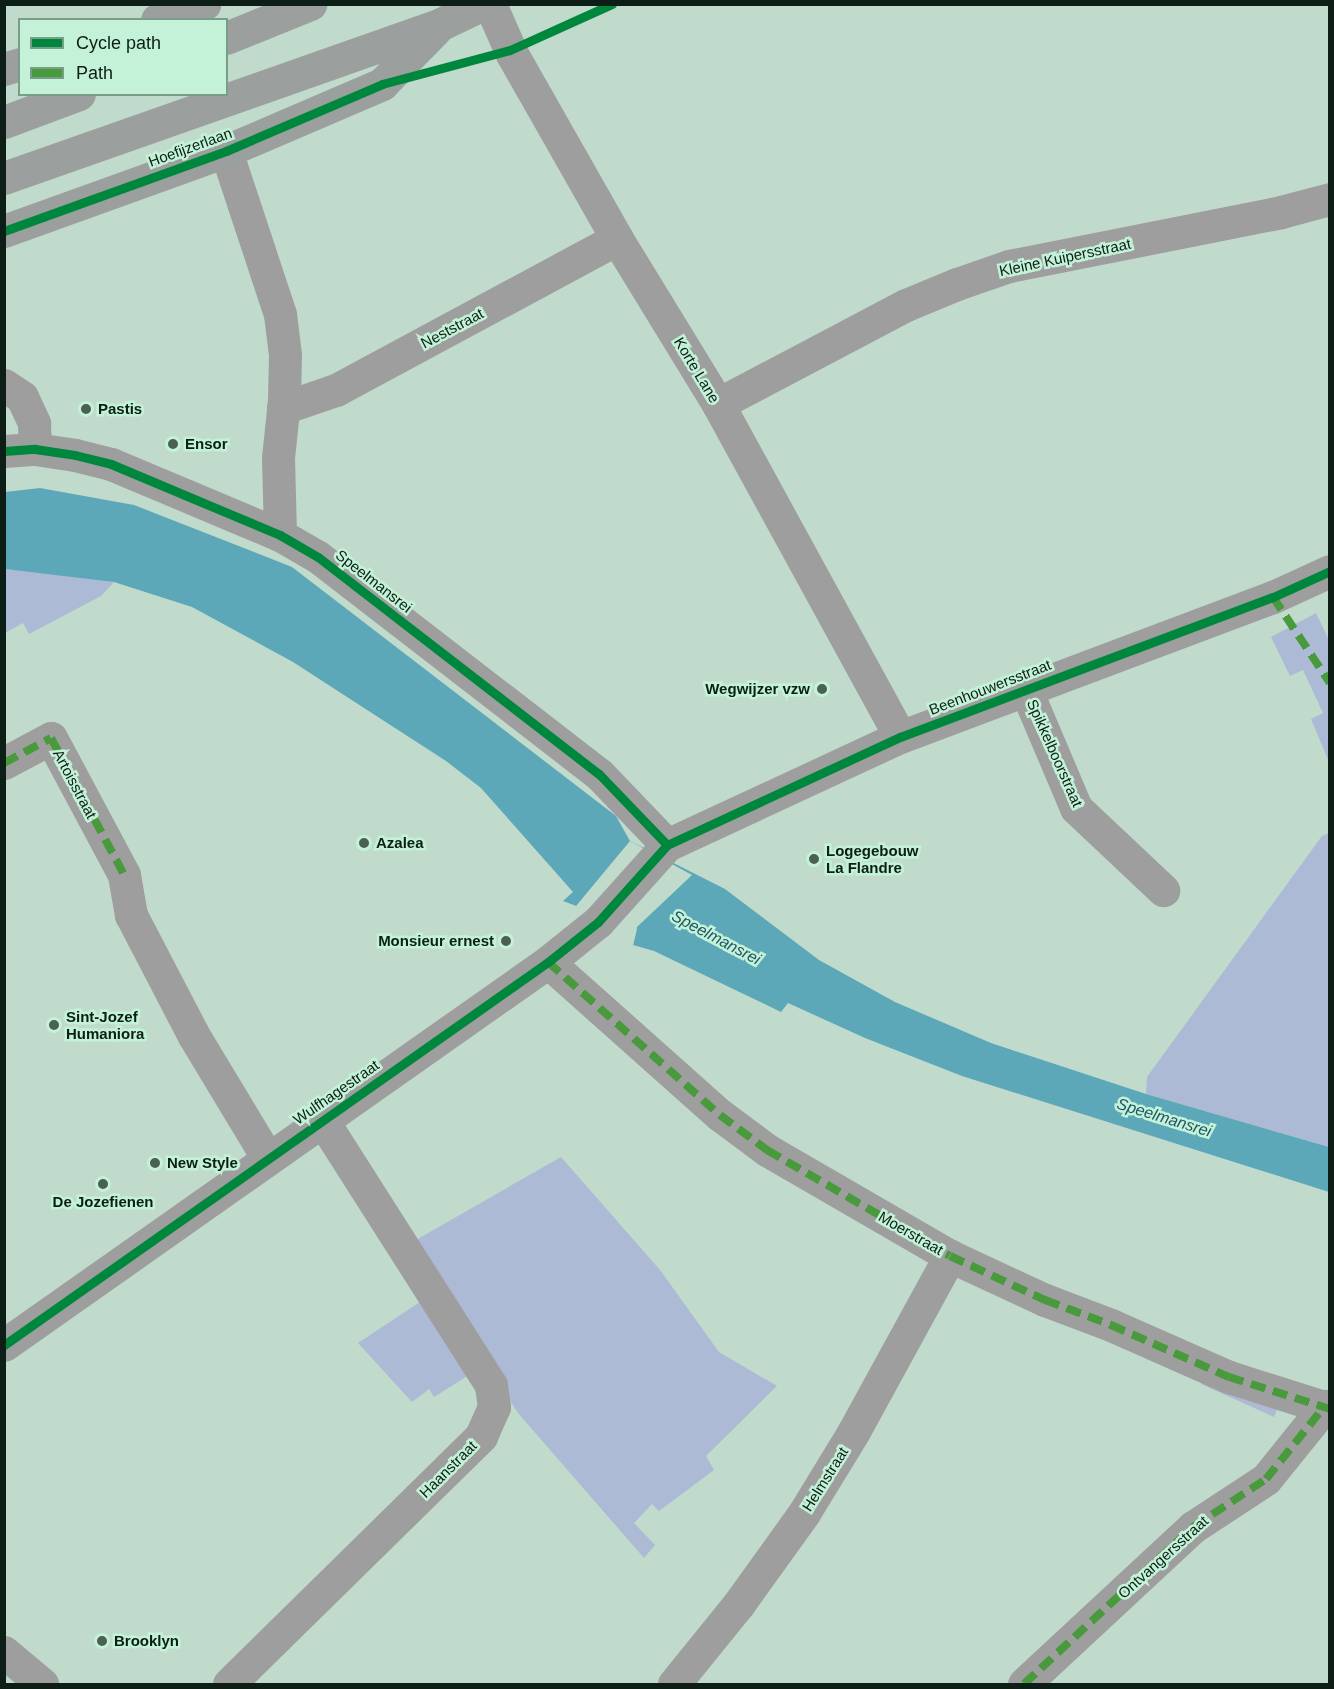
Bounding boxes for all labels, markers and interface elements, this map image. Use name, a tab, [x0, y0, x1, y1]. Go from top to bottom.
legend	[18, 18, 228, 96]
text: Cycle path	[76, 33, 161, 53]
text: Path	[76, 63, 113, 83]
street label: Hoefijzerlaan	[146, 124, 234, 170]
street label: Kleine Kuipersstraat	[997, 234, 1133, 280]
street label: Neststraat	[418, 304, 486, 352]
street label: Korte Lane	[670, 334, 724, 406]
place label: Pastis	[98, 400, 142, 418]
marker: Pastis	[79, 402, 93, 416]
place label: Ensor	[185, 435, 228, 453]
marker: Ensor	[166, 437, 180, 451]
street label: Speelmansrei	[332, 546, 416, 616]
street label: Beenhouwersstraat	[926, 655, 1054, 719]
place label: Wegwijzer vzw	[705, 680, 810, 698]
marker: Wegwijzer vzw	[815, 682, 829, 696]
street label: Spikkelboorstraat	[1023, 696, 1087, 810]
street label: Artoisstraat	[49, 746, 101, 822]
place label: Azalea	[376, 834, 424, 852]
marker: Azalea	[357, 836, 371, 850]
place label: Logegebouw La Flandre	[826, 841, 918, 876]
marker: Logegebouw La Flandre	[807, 852, 821, 866]
water label: Speelmansrei	[668, 907, 764, 969]
place label: Monsieur ernest	[378, 932, 494, 950]
marker: Monsieur ernest	[499, 934, 513, 948]
place label: Sint-Jozef Humaniora	[66, 1007, 144, 1042]
marker: Sint-Jozef Humaniora	[47, 1018, 61, 1032]
street label: Wulfhagestraat	[290, 1056, 382, 1128]
water label: Speelmansrei	[1114, 1095, 1214, 1141]
place label: New Style	[167, 1154, 238, 1172]
marker: New Style	[148, 1156, 162, 1170]
marker: De Jozefienen	[96, 1177, 110, 1191]
place label: De Jozefienen	[53, 1193, 153, 1211]
street label: Moerstraat	[875, 1207, 947, 1259]
street label: Haanstraat	[416, 1437, 480, 1501]
street label: Helmstraat	[798, 1443, 852, 1515]
street label: Ontvangersstraat	[1114, 1512, 1212, 1602]
place label: Brooklyn	[114, 1632, 179, 1650]
marker: Brooklyn	[95, 1634, 109, 1648]

